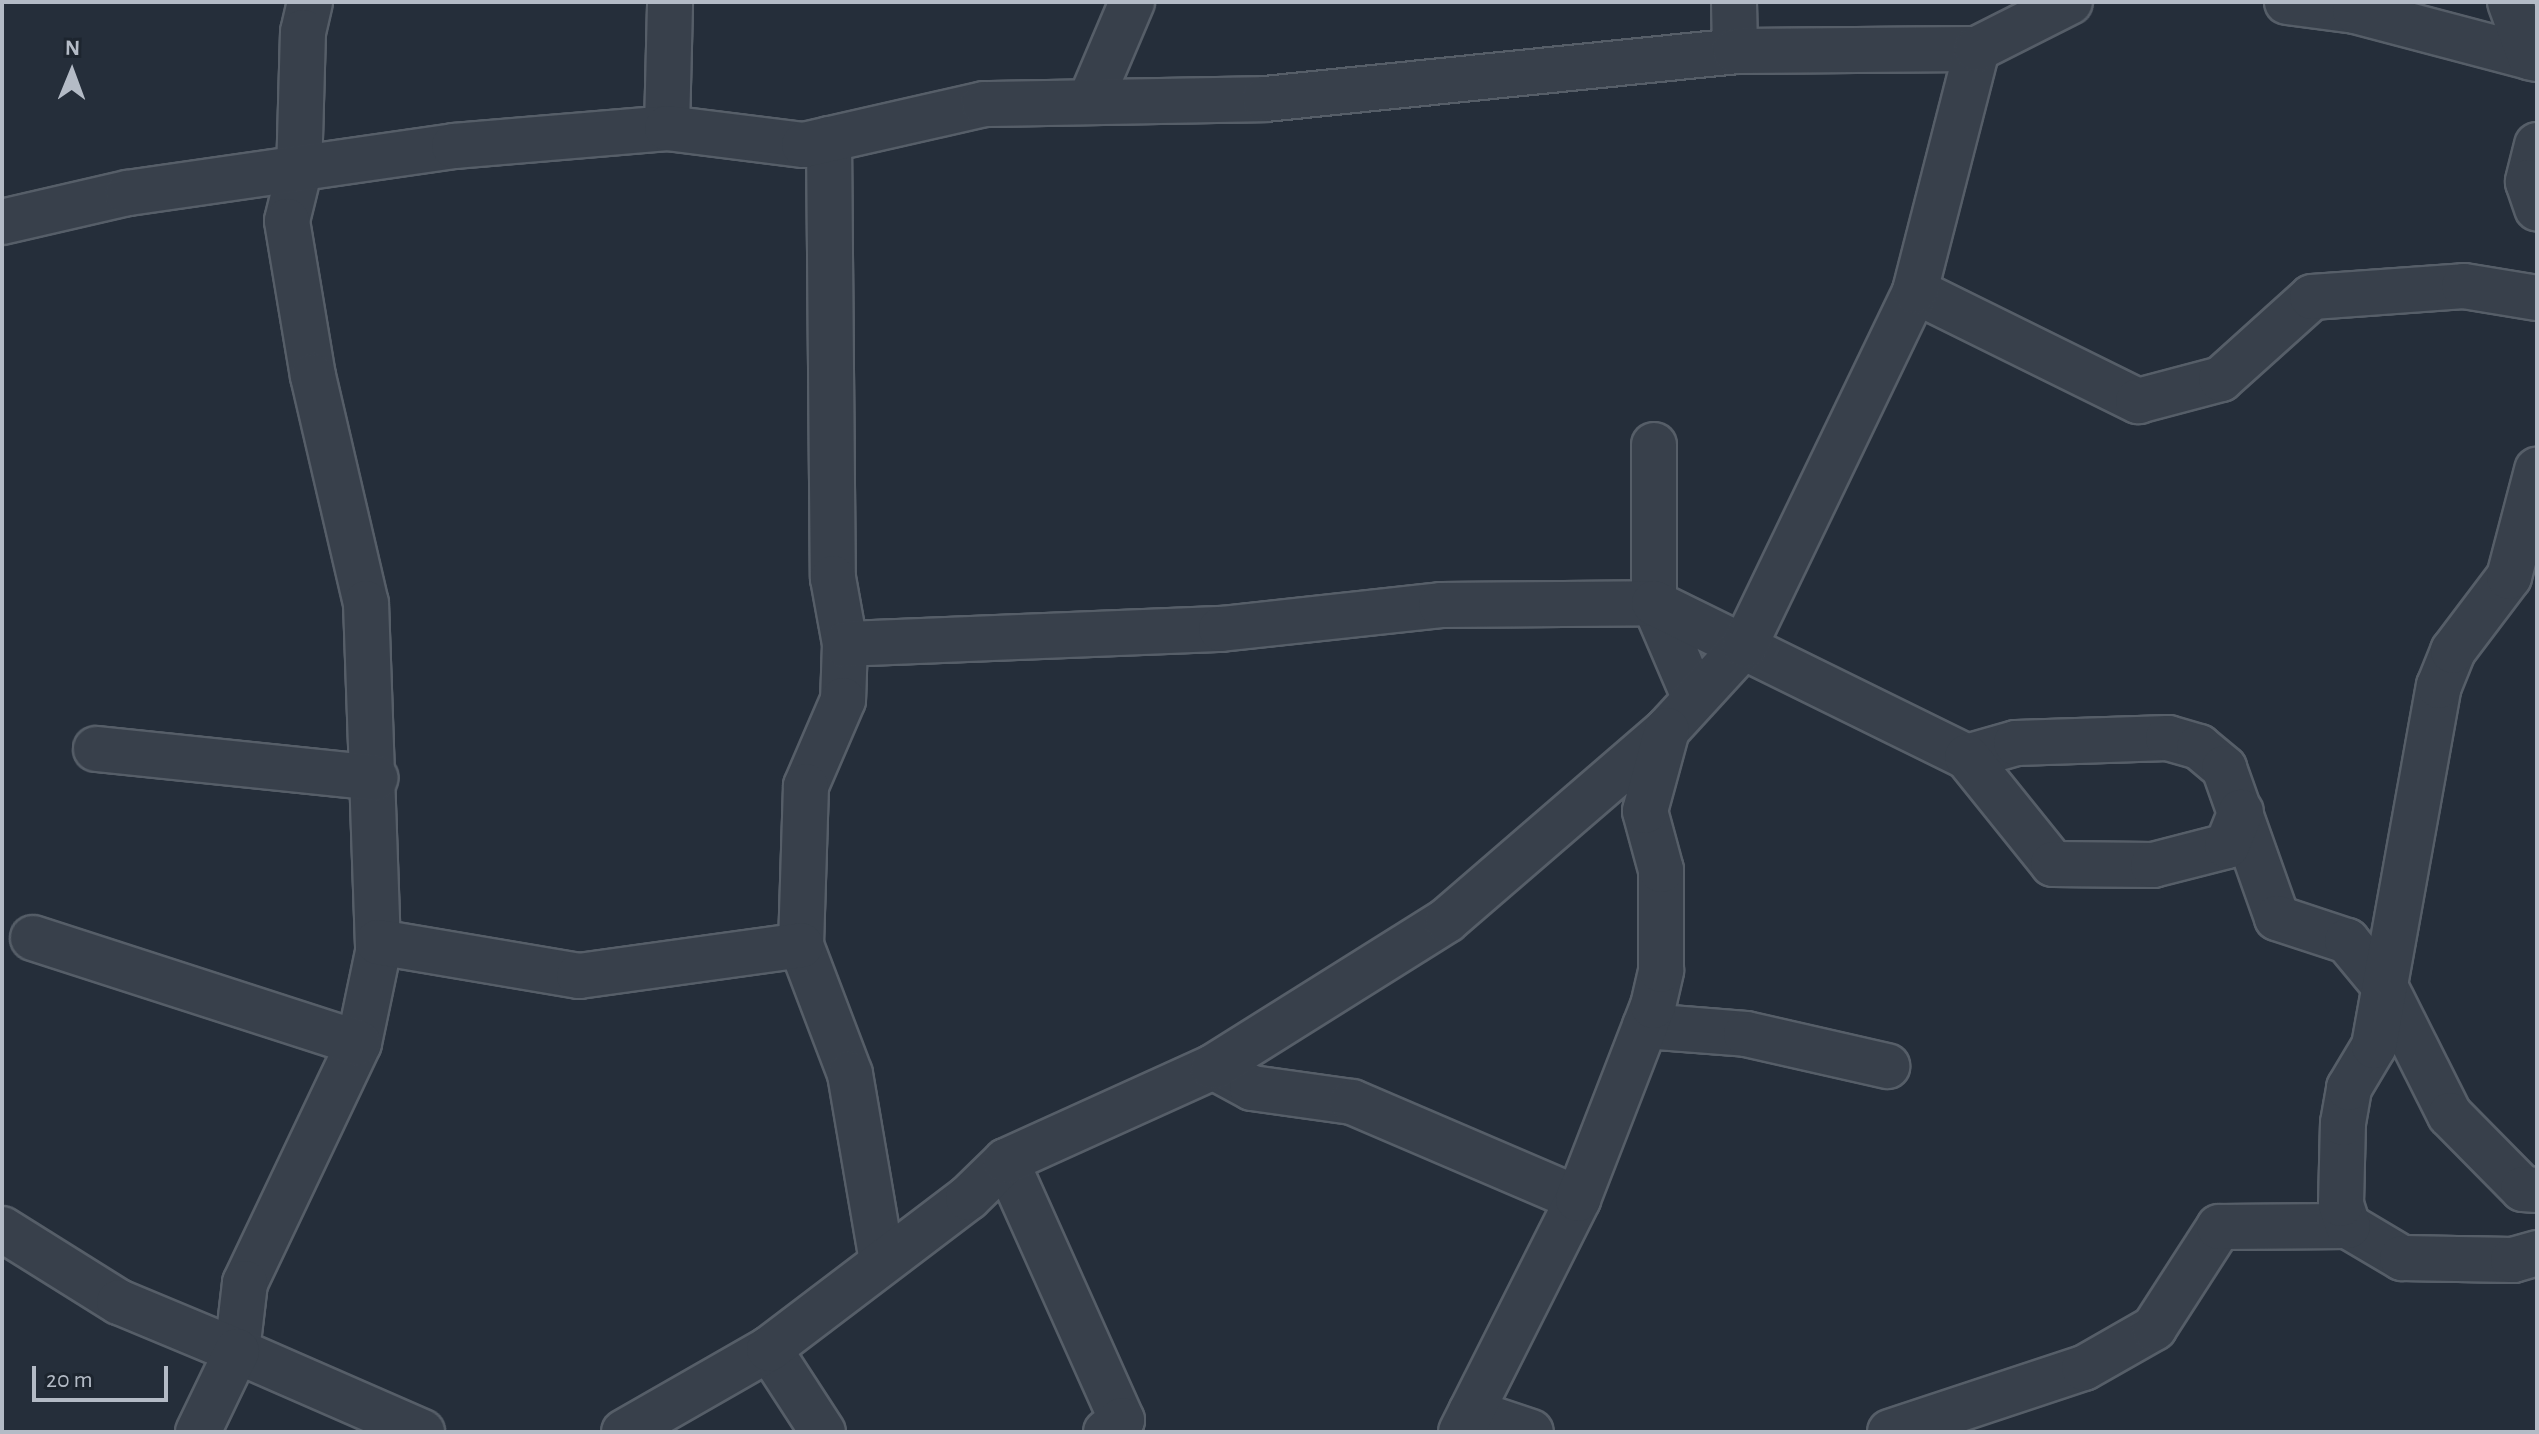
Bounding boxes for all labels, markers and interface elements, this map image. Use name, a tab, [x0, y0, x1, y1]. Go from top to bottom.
north arrow	[32, 32, 112, 112]
text: N	[65, 37, 80, 59]
scale bar	[36, 1350, 172, 1400]
text: 20 m	[46, 1368, 93, 1392]

